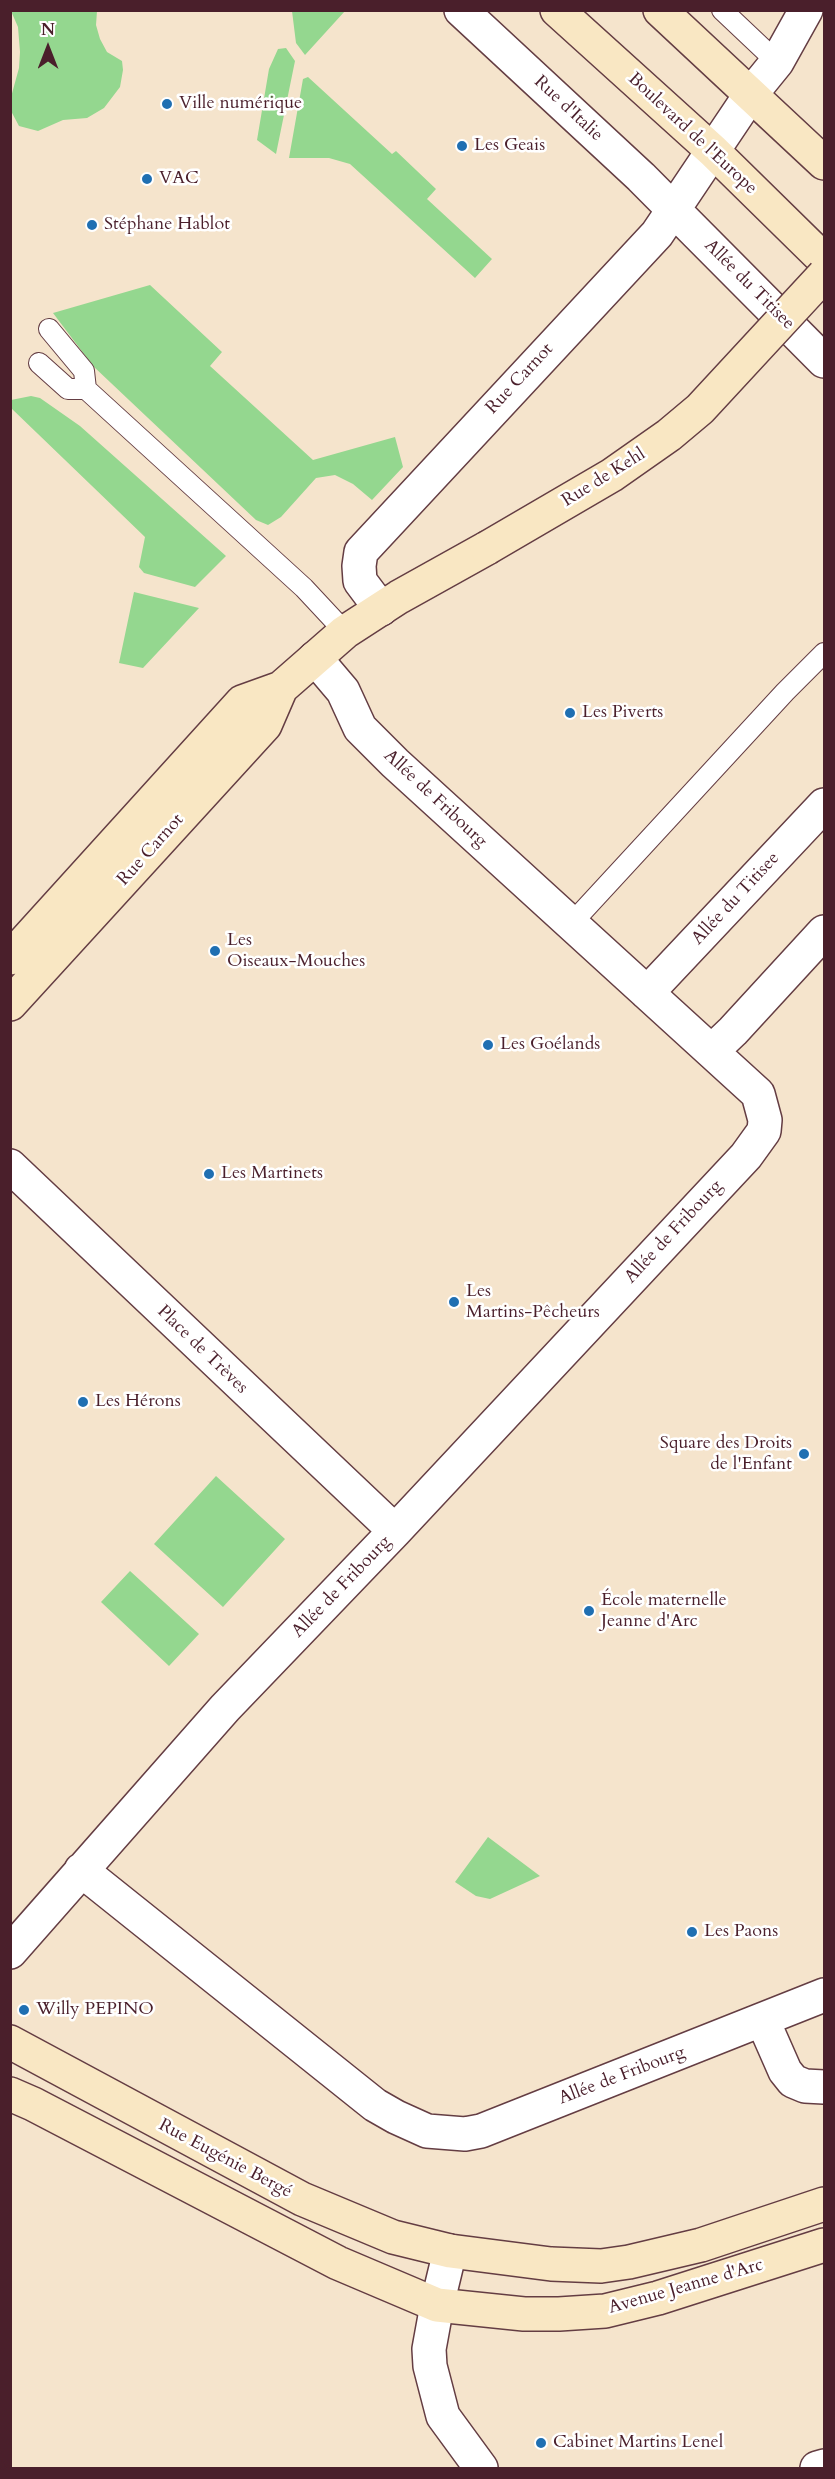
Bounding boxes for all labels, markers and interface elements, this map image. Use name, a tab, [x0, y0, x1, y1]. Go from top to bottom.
north arrow	[18, 18, 78, 78]
text: N	[41, 19, 55, 41]
street label: Boulevard de l'Europe	[623, 69, 761, 199]
street label: Rue d'Italie	[529, 72, 607, 146]
place label: Ville numérique	[179, 93, 302, 115]
marker: Ville numérique	[160, 97, 174, 111]
place label: Les Geais	[474, 135, 545, 157]
marker: Les Geais	[455, 139, 469, 153]
place label: VAC	[159, 168, 199, 190]
marker: VAC	[140, 172, 154, 186]
place label: Stéphane Hablot	[104, 214, 230, 236]
marker: Stéphane Hablot	[85, 218, 99, 232]
street label: Allée du Titisee	[699, 235, 799, 335]
street label: Rue Carnot	[482, 339, 558, 419]
street label: Rue de Kehl	[558, 444, 650, 512]
place label: Les Piverts	[582, 702, 663, 724]
marker: Les Piverts	[563, 706, 577, 720]
street label: Allée de Fribourg	[379, 746, 491, 852]
street label: Rue Carnot	[113, 810, 189, 890]
street label: Allée du Titisee	[688, 848, 784, 950]
place label: Les Oiseaux-Mouches	[227, 930, 365, 972]
marker: Les Oiseaux-Mouches	[208, 944, 222, 958]
place label: Les Goélands	[500, 1034, 600, 1056]
marker: Les Goélands	[481, 1038, 495, 1052]
place label: Les Martinets	[221, 1163, 323, 1185]
marker: Les Martinets	[202, 1167, 216, 1181]
street label: Allée de Fribourg	[621, 1176, 727, 1288]
place label: Les Martins-Pêcheurs	[466, 1281, 600, 1324]
marker: Les Martins-Pêcheurs	[447, 1295, 461, 1309]
street label: Place de Trèves	[152, 1301, 252, 1399]
place label: Les Hérons	[95, 1391, 181, 1413]
marker: Les Hérons	[76, 1395, 90, 1409]
place label: Square des Droits de l'Enfant	[660, 1433, 792, 1476]
marker: Square des Droits de l'Enfant	[797, 1447, 811, 1461]
street label: Allée de Fribourg	[288, 1531, 396, 1643]
place label: École maternelle Jeanne d'Arc	[601, 1590, 727, 1632]
marker: École maternelle Jeanne d'Arc	[582, 1604, 596, 1618]
place label: Les Paons	[704, 1921, 778, 1943]
marker: Les Paons	[685, 1925, 699, 1939]
place label: Willy PEPINO	[36, 1999, 154, 2021]
marker: Willy PEPINO	[17, 2003, 31, 2017]
street label: Allée de Fribourg	[556, 2042, 688, 2110]
street label: Rue Eugénie Bergé	[155, 2115, 295, 2203]
street label: Avenue Jeanne d'Arc	[606, 2255, 766, 2319]
place label: Cabinet Martins Lenel	[553, 2432, 723, 2454]
marker: Cabinet Martins Lenel	[534, 2436, 548, 2450]

